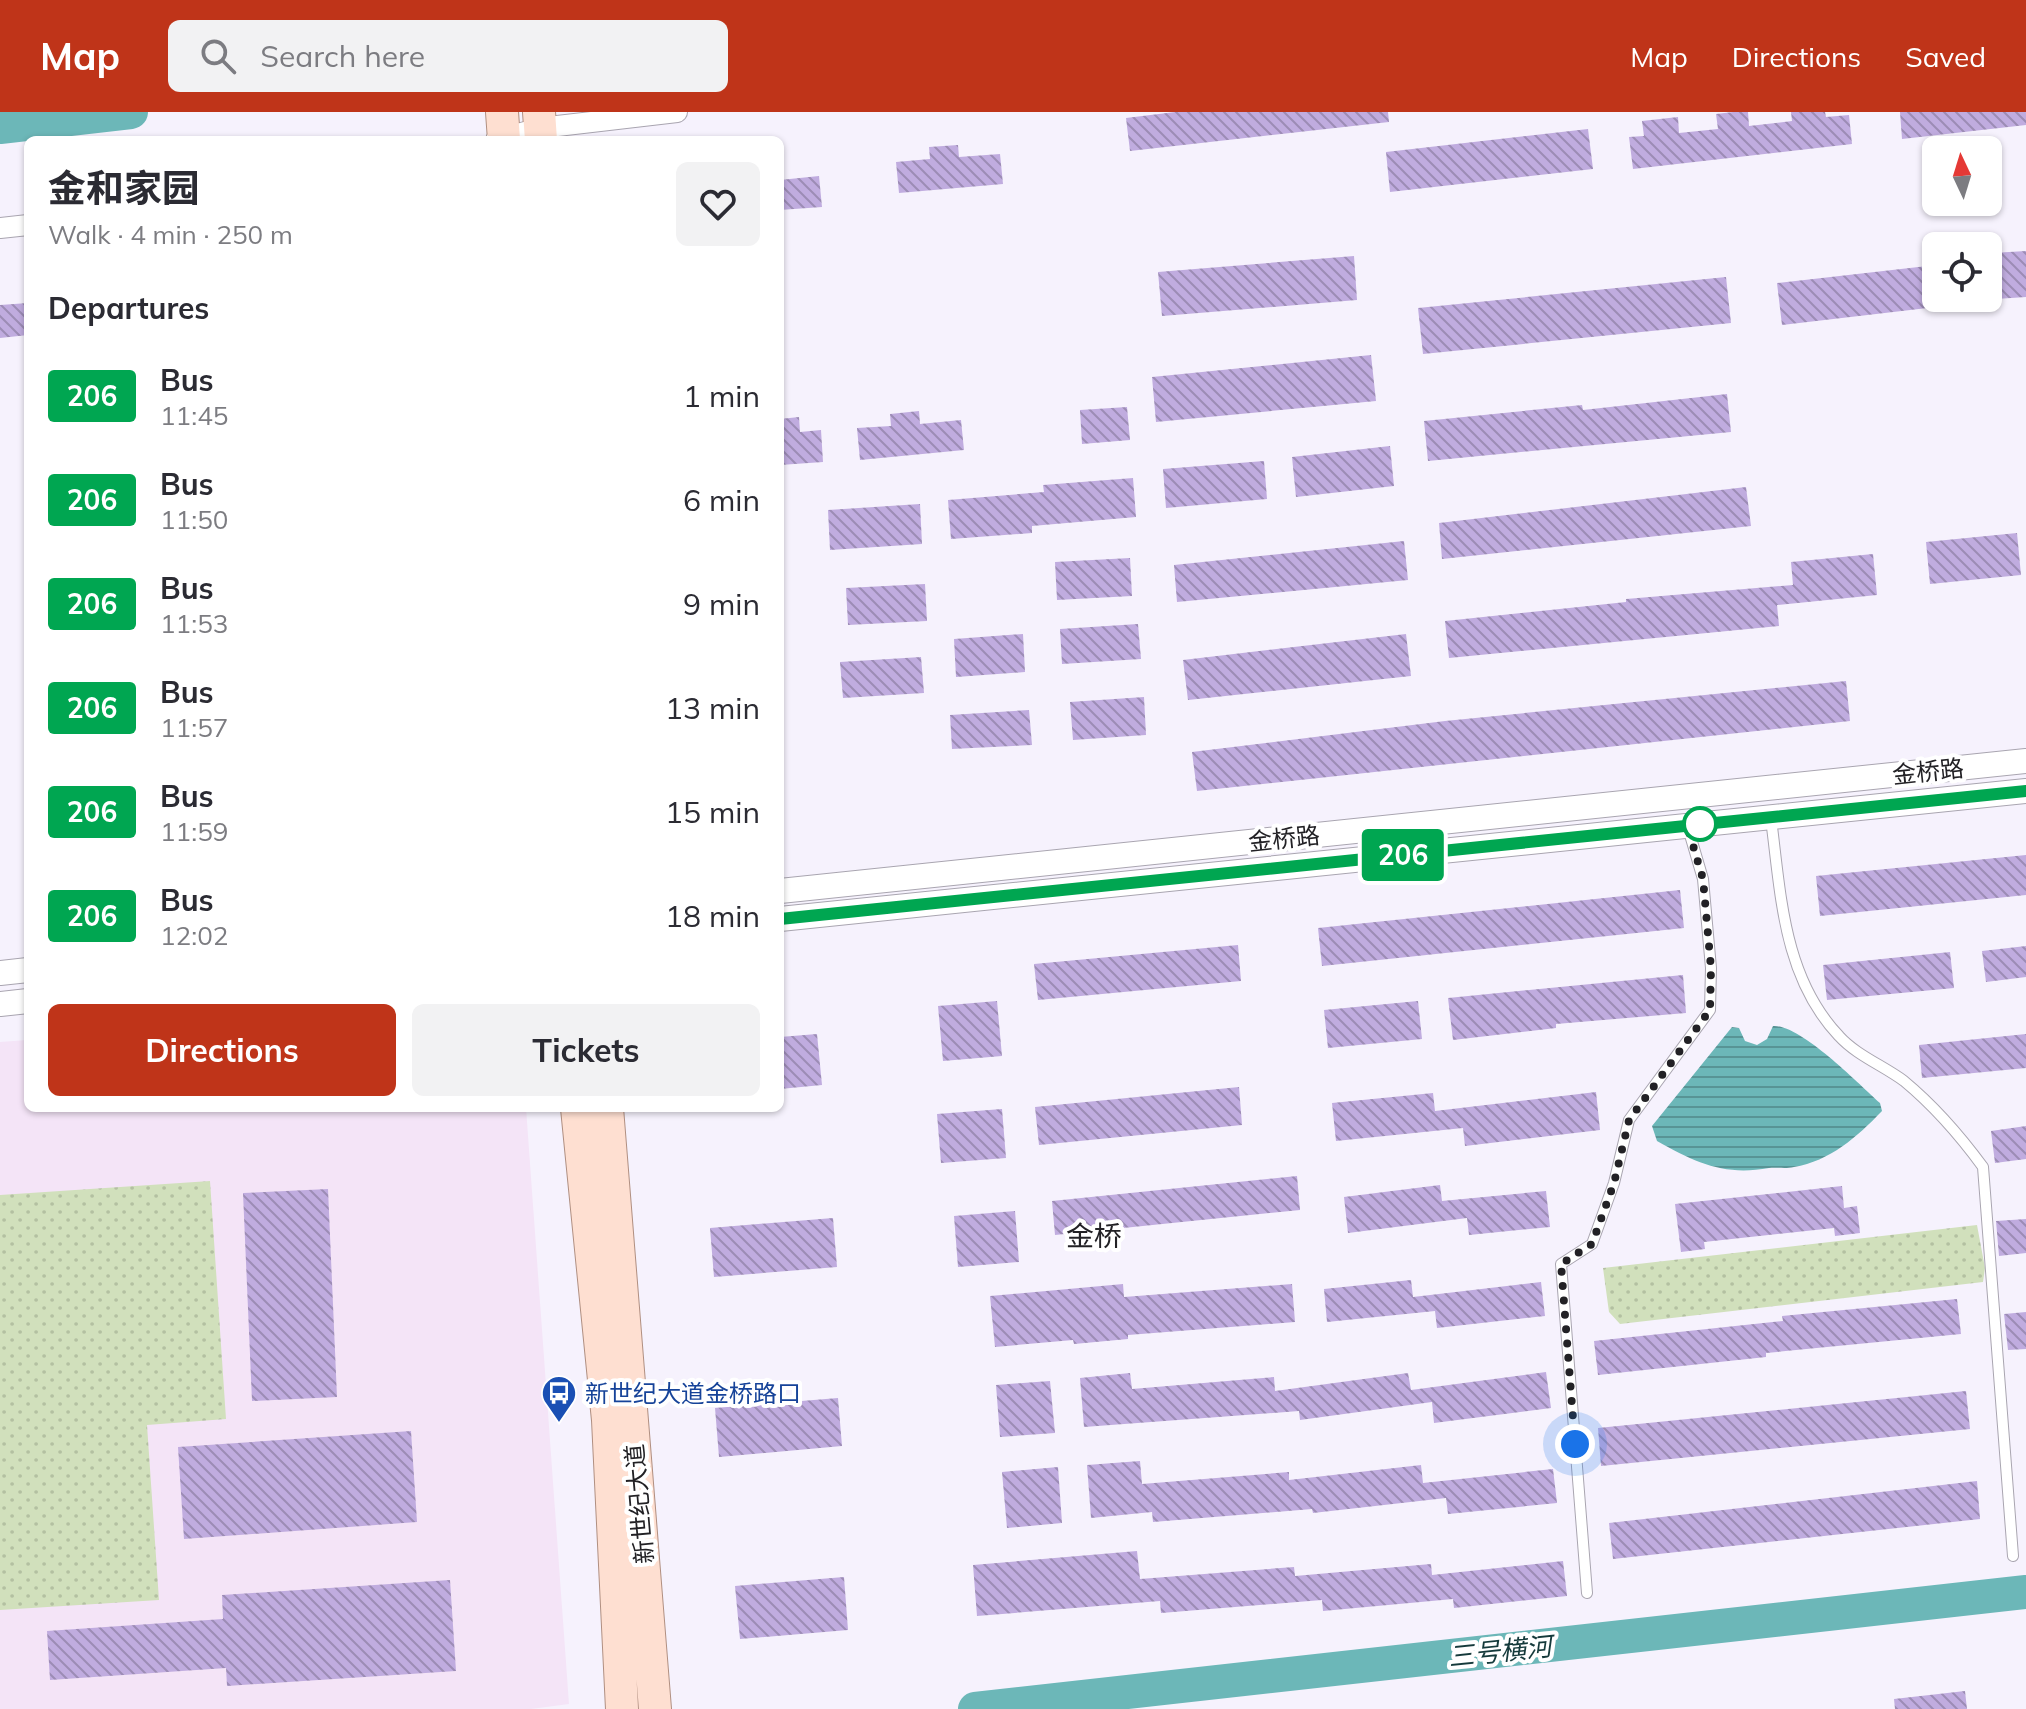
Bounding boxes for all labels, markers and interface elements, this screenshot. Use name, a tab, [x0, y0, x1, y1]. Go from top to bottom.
search box	[168, 20, 728, 92]
text: Map	[40, 32, 120, 80]
icon: search	[196, 34, 240, 78]
text: Search here	[260, 37, 425, 75]
text: Map	[1630, 39, 1688, 74]
text: Directions	[1732, 39, 1861, 74]
text: Saved	[1905, 39, 1986, 74]
north arrow	[1922, 136, 2002, 216]
map controls	[1922, 136, 2002, 312]
button: heart	[676, 162, 760, 246]
text: 金和家园	[48, 164, 200, 212]
text: Walk · 4 min · 250 m	[48, 218, 293, 251]
button: locate	[1922, 232, 2002, 312]
text: Departures	[48, 289, 209, 327]
text: Bus	[160, 361, 214, 399]
text: 1 min	[683, 377, 760, 415]
text: 206	[67, 378, 117, 413]
text: 11:45	[160, 399, 228, 432]
text: Bus	[160, 465, 214, 503]
text: 6 min	[683, 481, 760, 519]
text: 206	[67, 482, 117, 517]
text: 11:50	[160, 503, 228, 536]
text: Bus	[160, 569, 214, 607]
text: 9 min	[683, 585, 760, 623]
text: 206	[67, 586, 117, 621]
text: 11:53	[160, 607, 228, 640]
text: Bus	[160, 673, 214, 711]
text: 13 min	[665, 689, 760, 727]
text: 206	[67, 690, 117, 725]
text: 11:57	[160, 711, 228, 744]
street label: 金桥路	[1891, 752, 1965, 790]
text: Bus	[160, 777, 214, 815]
text: 15 min	[665, 793, 760, 831]
text: 206	[67, 794, 117, 829]
unlabelled marker	[1683, 807, 1717, 841]
text: 11:59	[160, 815, 228, 848]
street label: 金桥路	[1247, 819, 1321, 857]
line badge: 206	[1357, 829, 1449, 881]
text: 206	[1378, 837, 1428, 872]
text: Bus	[160, 881, 214, 919]
text: 18 min	[665, 897, 760, 935]
text: 206	[67, 898, 117, 933]
text: 12:02	[160, 919, 228, 952]
button: Directions	[48, 1004, 396, 1096]
button: Tickets	[412, 1004, 760, 1096]
district label: 金桥	[1066, 1218, 1122, 1253]
bus stop icon: 新世纪大道金桥路口	[540, 1374, 578, 1424]
place label: 新世纪大道金桥路口	[585, 1378, 801, 1408]
your location	[1555, 1424, 1595, 1464]
street label: 新世纪大道	[619, 1443, 659, 1565]
water label: 三号横河	[1447, 1629, 1558, 1673]

